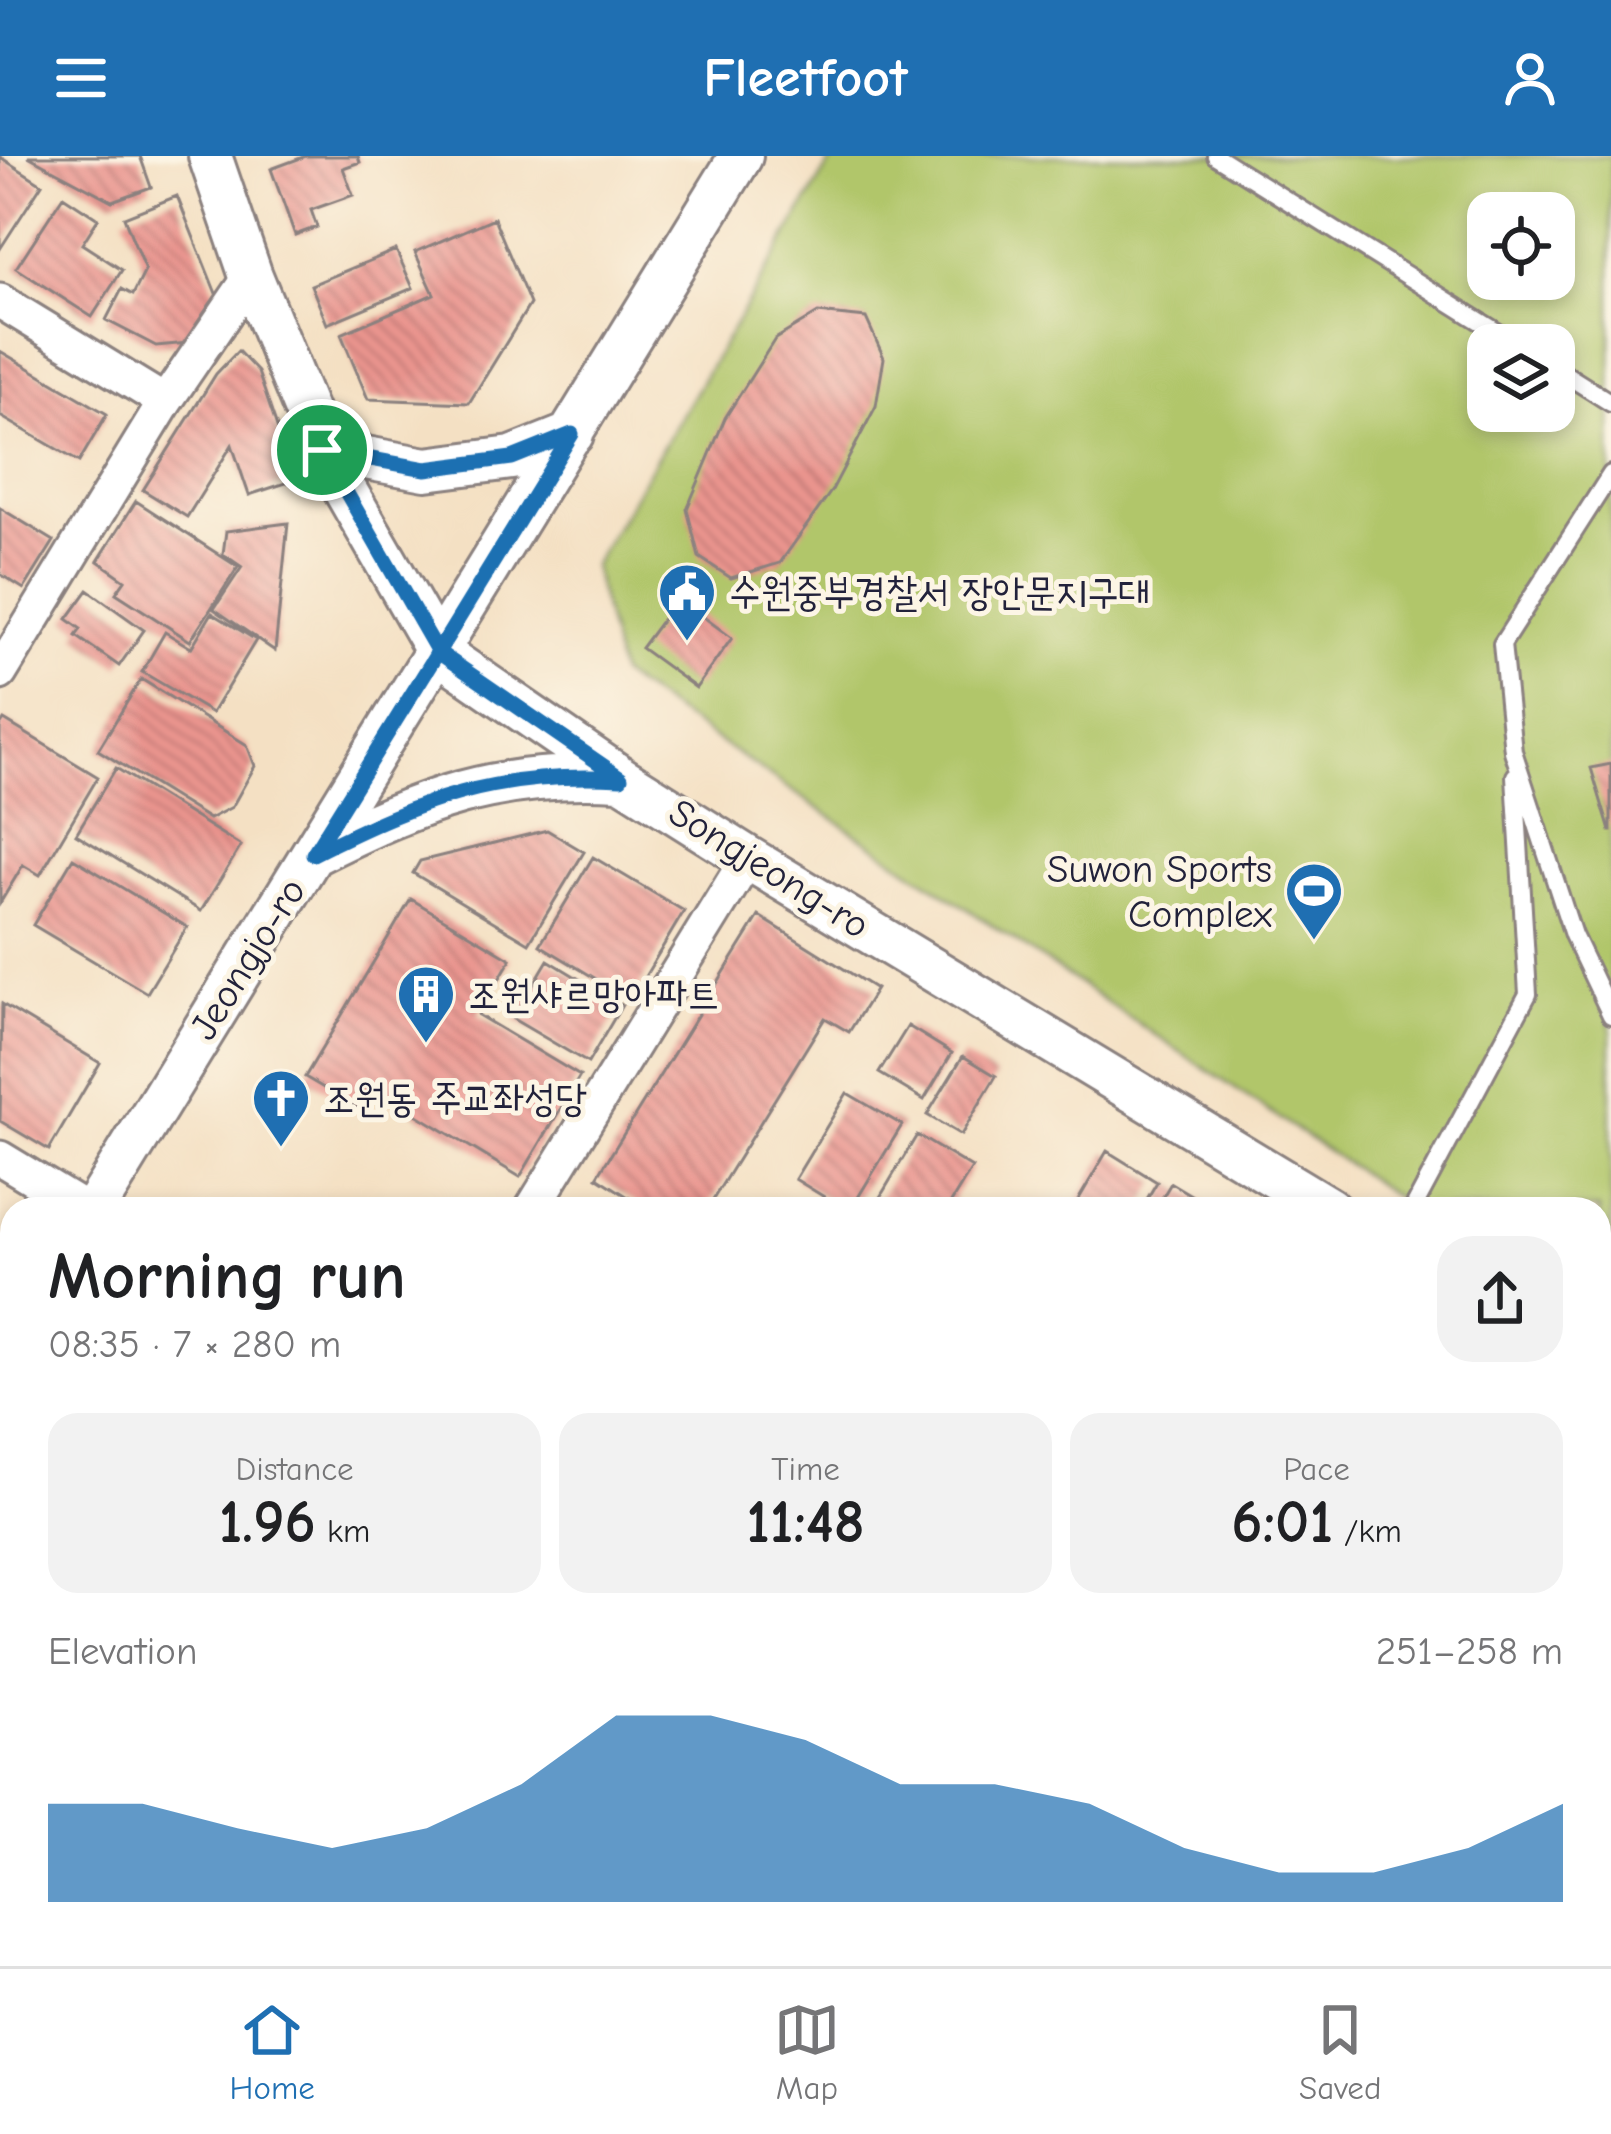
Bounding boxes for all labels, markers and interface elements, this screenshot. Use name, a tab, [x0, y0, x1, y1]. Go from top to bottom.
icon: menu	[48, 45, 114, 111]
icon: person	[1497, 45, 1563, 111]
text: Fleetfoot	[703, 47, 908, 110]
map controls	[1467, 192, 1575, 432]
button: locate	[1467, 192, 1575, 300]
button: layers	[1467, 324, 1575, 432]
pin	[271, 399, 373, 501]
icon: arrive	[289, 417, 355, 483]
public building icon: 수원중부경찰서 장안문지구대	[656, 561, 718, 643]
place label: 수원중부경찰서 장안문지구대	[729, 570, 1150, 615]
street label: Songjeong-ro	[661, 790, 877, 948]
place label: Suwon Sports Complex	[1047, 847, 1273, 937]
sports icon: Suwon Sports Complex	[1283, 860, 1345, 942]
street label: Jeongjo-ro	[181, 870, 315, 1048]
building icon: 조원샤르망아파트	[395, 963, 457, 1045]
place label: 조원샤르망아파트	[468, 972, 719, 1017]
church icon: 조원동 주교좌성당	[250, 1067, 312, 1149]
place label: 조원동 주교좌성당	[323, 1076, 587, 1121]
button: share	[1437, 1236, 1563, 1362]
text: Morning run	[48, 1239, 406, 1315]
text: 08:35 · 7 × 280 m	[48, 1322, 341, 1367]
text: Distance	[235, 1450, 354, 1488]
text: Time	[771, 1450, 840, 1488]
text: Pace	[1283, 1450, 1350, 1488]
text: 1.96	[219, 1488, 316, 1557]
text: 11:48	[746, 1488, 865, 1557]
text: 6:01	[1231, 1488, 1333, 1557]
text: km	[316, 1512, 370, 1550]
text: /km	[1333, 1512, 1402, 1550]
text: Elevation	[48, 1629, 197, 1674]
text: 251–258 m	[1376, 1629, 1563, 1674]
tab: Home	[230, 1997, 315, 2107]
tab: Map	[774, 1997, 840, 2107]
tab: Saved	[1299, 1997, 1381, 2107]

